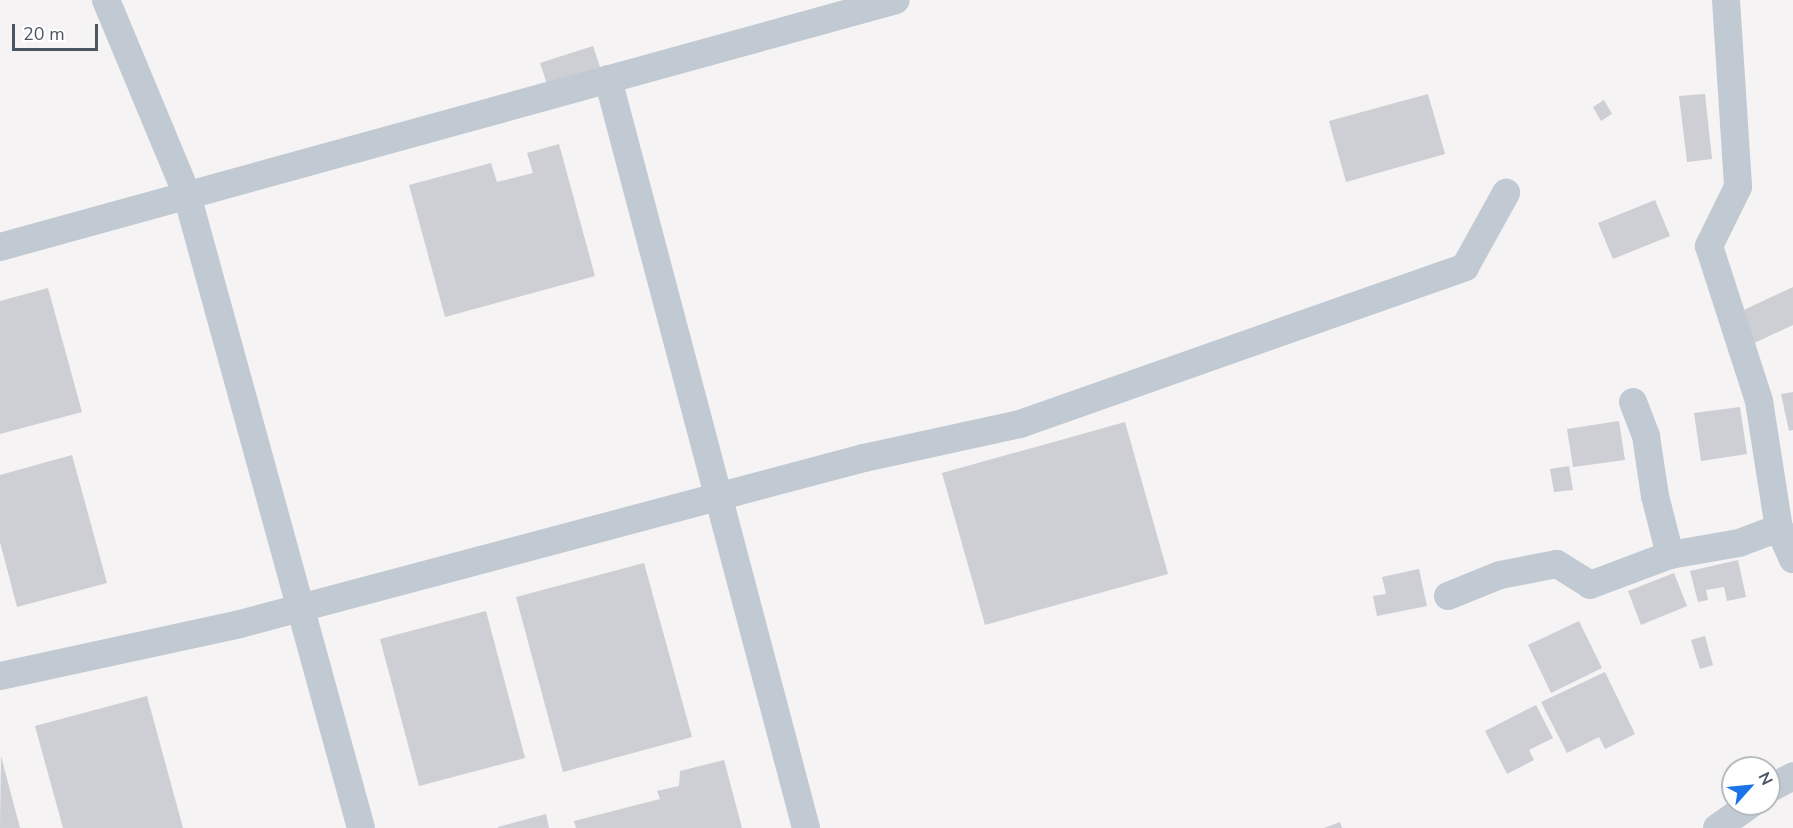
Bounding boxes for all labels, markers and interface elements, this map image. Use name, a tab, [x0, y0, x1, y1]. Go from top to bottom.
scale bar	[15, 12, 100, 50]
text: 20 m	[23, 22, 65, 46]
north arrow	[1721, 756, 1781, 816]
text: N	[1753, 768, 1778, 789]

